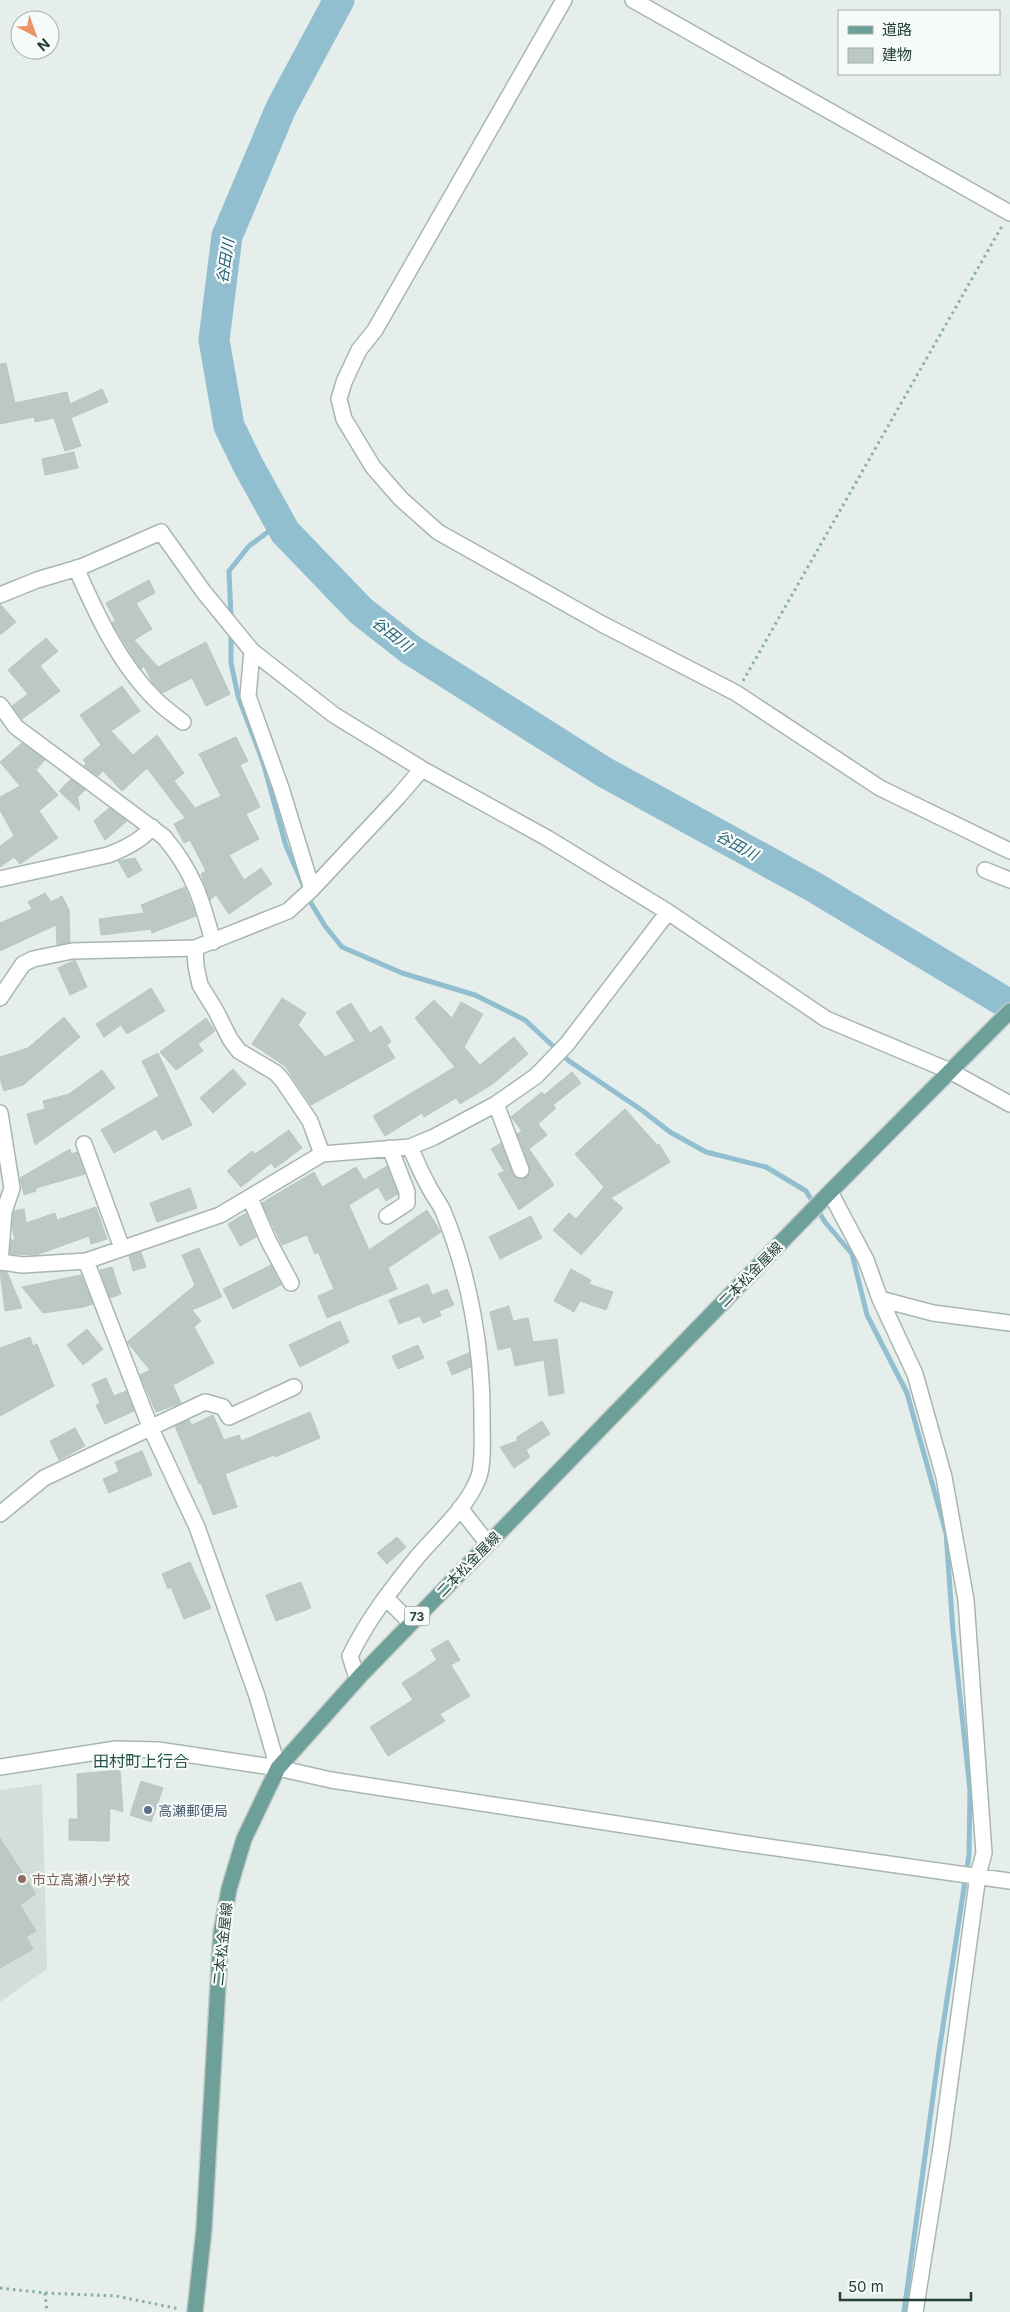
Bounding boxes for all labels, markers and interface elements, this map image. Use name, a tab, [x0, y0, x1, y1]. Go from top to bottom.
north arrow	[10, 10, 60, 60]
legend	[838, 10, 1000, 75]
text: 道路	[882, 20, 912, 39]
text: N	[34, 35, 53, 55]
text: 建物	[882, 45, 912, 64]
water label: 谷田川	[212, 235, 238, 285]
water label: 谷田川	[368, 613, 417, 657]
water label: 谷田川	[713, 826, 763, 865]
street label: 二本松金屋線	[715, 1238, 785, 1310]
street label: 二本松金屋線	[433, 1528, 503, 1600]
road number: 73	[404, 1606, 430, 1625]
district label: 田村町上行合	[93, 1751, 189, 1771]
place label: 高瀬郵便局	[158, 1802, 228, 1819]
marker: 高瀬郵便局	[142, 1804, 154, 1816]
place label: 市立高瀬小学校	[32, 1871, 130, 1888]
marker: 市立高瀬小学校	[16, 1873, 28, 1885]
street label: 二本松金屋線	[209, 1901, 235, 1987]
scale bar	[840, 2270, 971, 2302]
text: 50 m	[848, 2277, 884, 2296]

